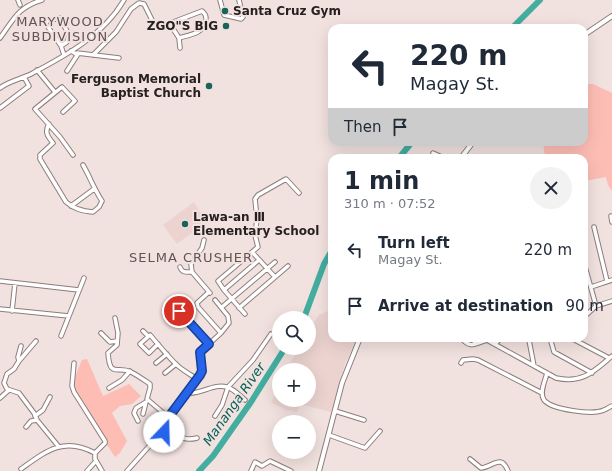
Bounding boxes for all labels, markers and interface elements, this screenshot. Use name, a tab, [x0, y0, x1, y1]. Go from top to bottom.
place label: Santa Cruz Gym	[233, 4, 341, 18]
marker: Santa Cruz Gym	[220, 6, 230, 16]
district label: MARYWOOD SUBDIVISION	[12, 14, 108, 44]
place label: ZGO"S BIG	[147, 19, 218, 33]
marker: ZGO"S BIG	[221, 21, 231, 31]
text: 220 m	[410, 39, 507, 72]
icon: left	[344, 40, 396, 92]
place label: Ferguson Memorial Baptist Church	[71, 72, 201, 100]
text: Magay St.	[410, 73, 500, 94]
marker: Ferguson Memorial Baptist Church	[204, 81, 214, 91]
icon: arrive	[389, 116, 411, 138]
text: Then	[344, 118, 381, 136]
text: 1 min	[344, 167, 419, 195]
button: close	[530, 167, 572, 209]
text: 310 m · 07:52	[344, 196, 435, 211]
place label: Lawa-an Ⅲ Elementary School	[193, 210, 319, 238]
marker: Lawa-an Ⅲ Elementary School	[180, 219, 190, 229]
text: Turn left	[378, 234, 450, 252]
icon: left	[344, 239, 366, 261]
text: 220 m	[524, 241, 572, 259]
district label: SELMA CRUSHER	[129, 250, 253, 265]
text: Magay St.	[378, 252, 443, 267]
pin	[162, 294, 196, 328]
icon: arrive	[344, 295, 366, 317]
text: Arrive at destination	[378, 297, 553, 315]
text: 90 m	[565, 297, 604, 315]
icon: arrive	[168, 300, 190, 322]
map controls	[272, 311, 316, 459]
button: search	[272, 311, 316, 355]
water label: Mananga River	[200, 358, 269, 448]
button: +	[272, 363, 316, 407]
position arrow	[143, 411, 185, 453]
button: −	[272, 415, 316, 459]

